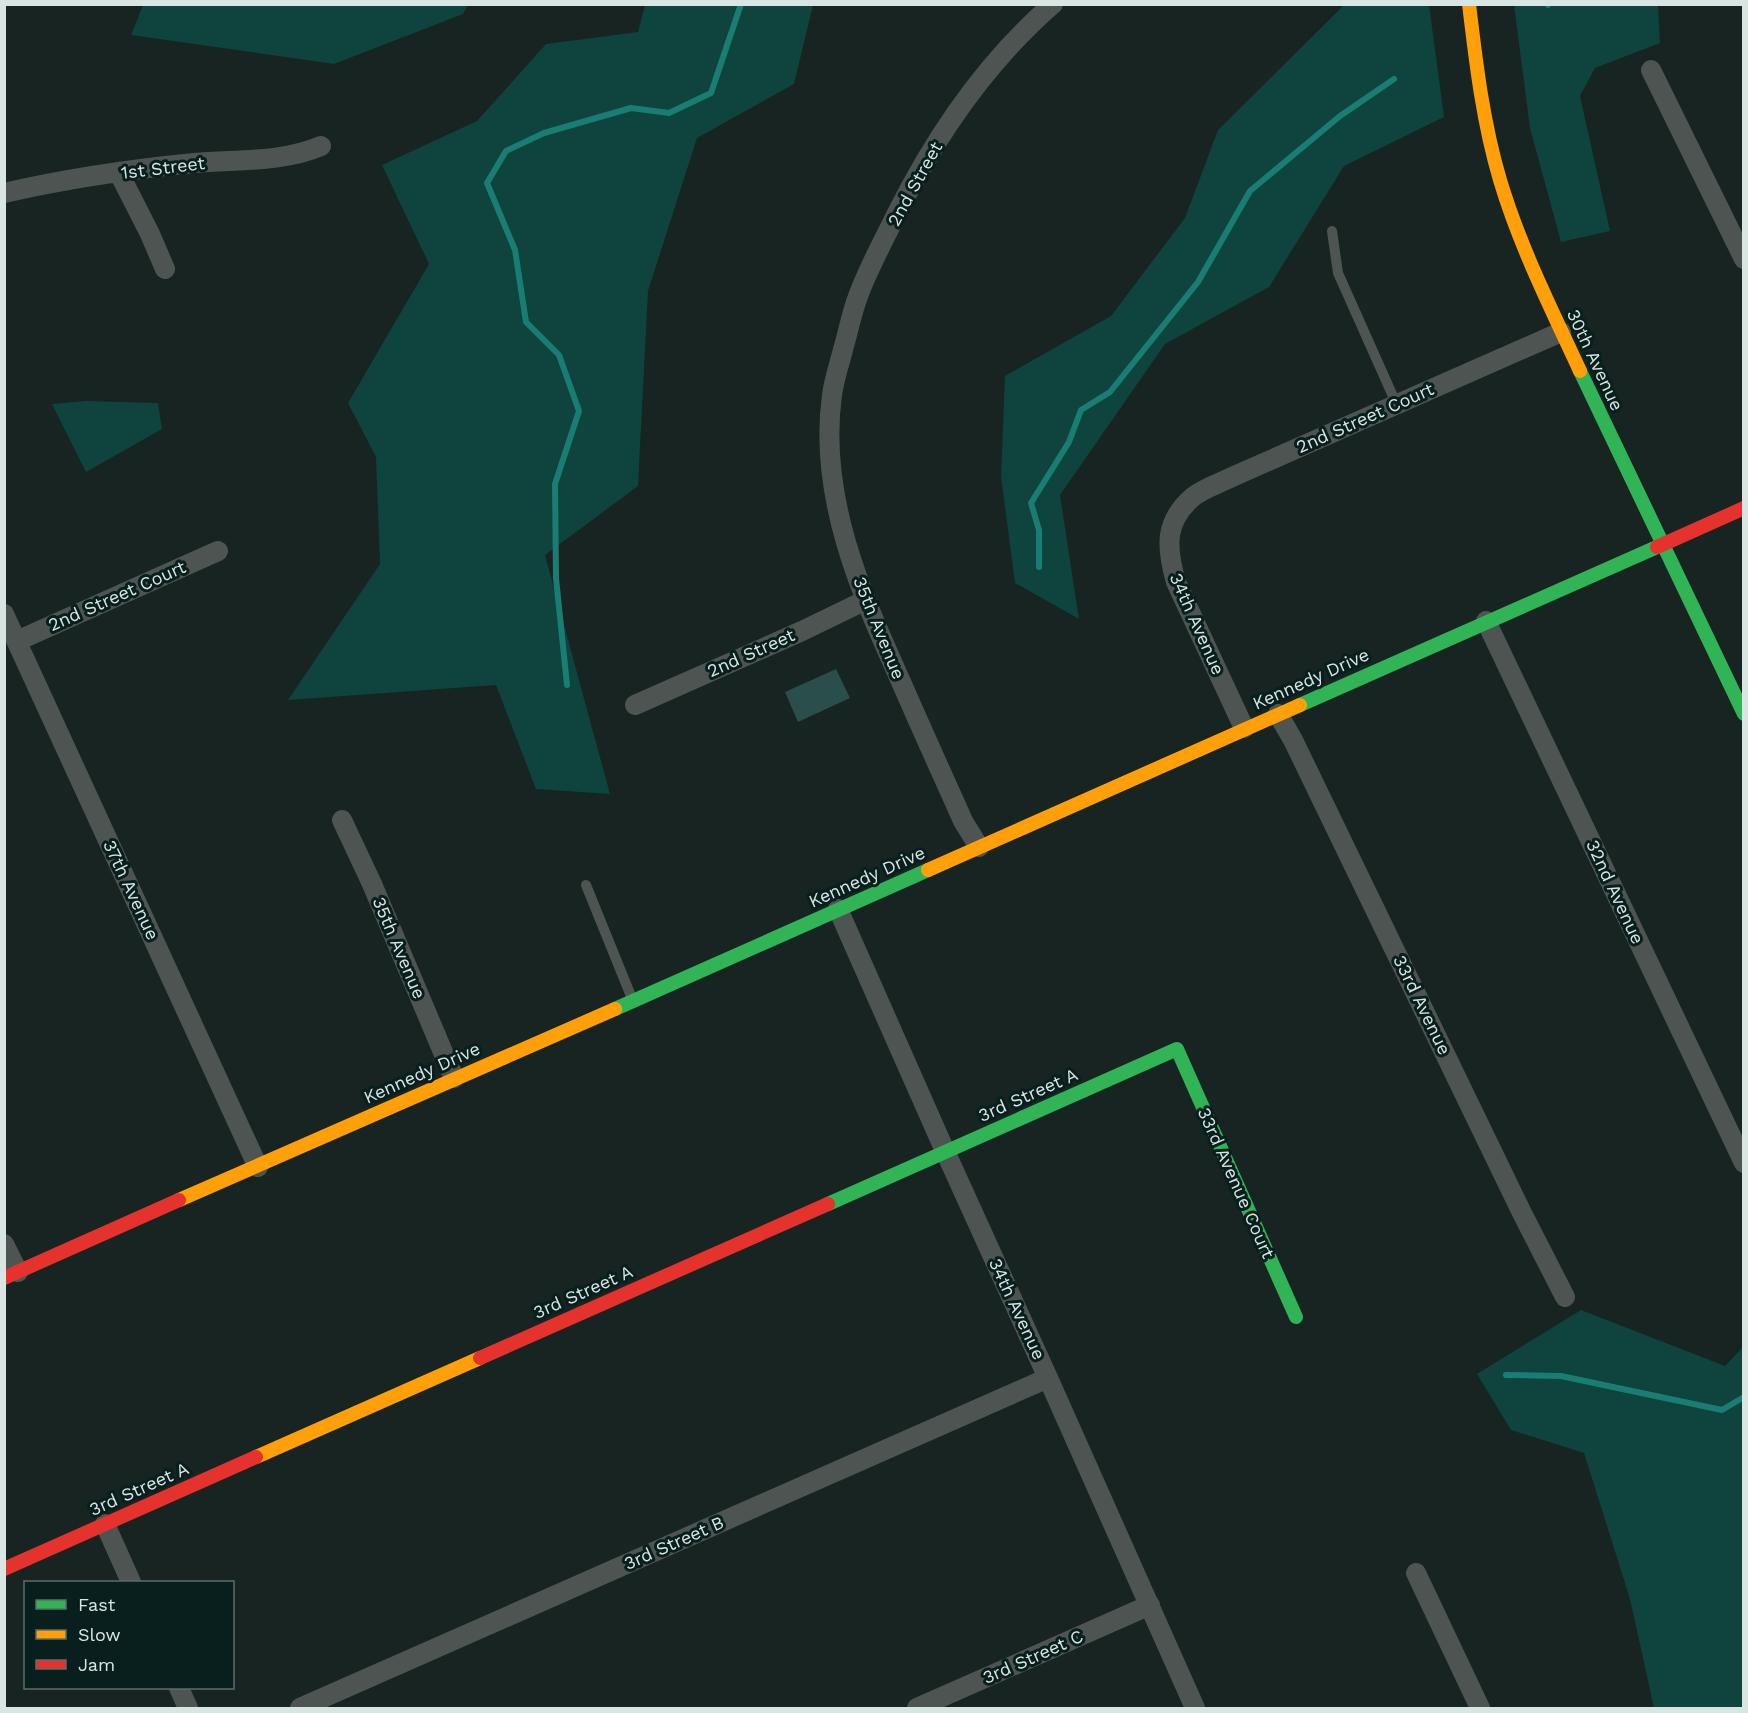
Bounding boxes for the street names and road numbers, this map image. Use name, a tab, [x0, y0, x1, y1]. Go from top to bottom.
street label: 2nd Street	[883, 137, 947, 230]
street label: 1st Street	[120, 152, 207, 183]
street label: 30th Avenue	[1563, 306, 1628, 414]
street label: 2nd Street Court	[1293, 378, 1437, 457]
street label: 2nd Street Court	[45, 556, 189, 635]
street label: 34th Avenue	[1166, 570, 1229, 678]
street label: 35th Avenue	[849, 573, 910, 682]
street label: 2nd Street	[704, 624, 798, 681]
street label: Kennedy Drive	[1249, 644, 1372, 714]
street label: 32nd Avenue	[1582, 836, 1649, 947]
street label: 37th Avenue	[99, 837, 164, 943]
street label: Kennedy Drive	[805, 842, 928, 912]
street label: 35th Avenue	[369, 894, 430, 1002]
street label: 33rd Avenue	[1389, 951, 1456, 1058]
street label: Kennedy Drive	[360, 1038, 483, 1108]
street label: 3rd Street A	[975, 1063, 1081, 1126]
street label: 33rd Avenue Court	[1194, 1104, 1279, 1262]
street label: 34th Avenue	[985, 1255, 1050, 1363]
street label: 3rd Street A	[530, 1260, 636, 1323]
street label: 3rd Street A	[86, 1457, 192, 1520]
street label: 3rd Street B	[621, 1511, 727, 1574]
street label: 3rd Street C	[979, 1625, 1086, 1688]

